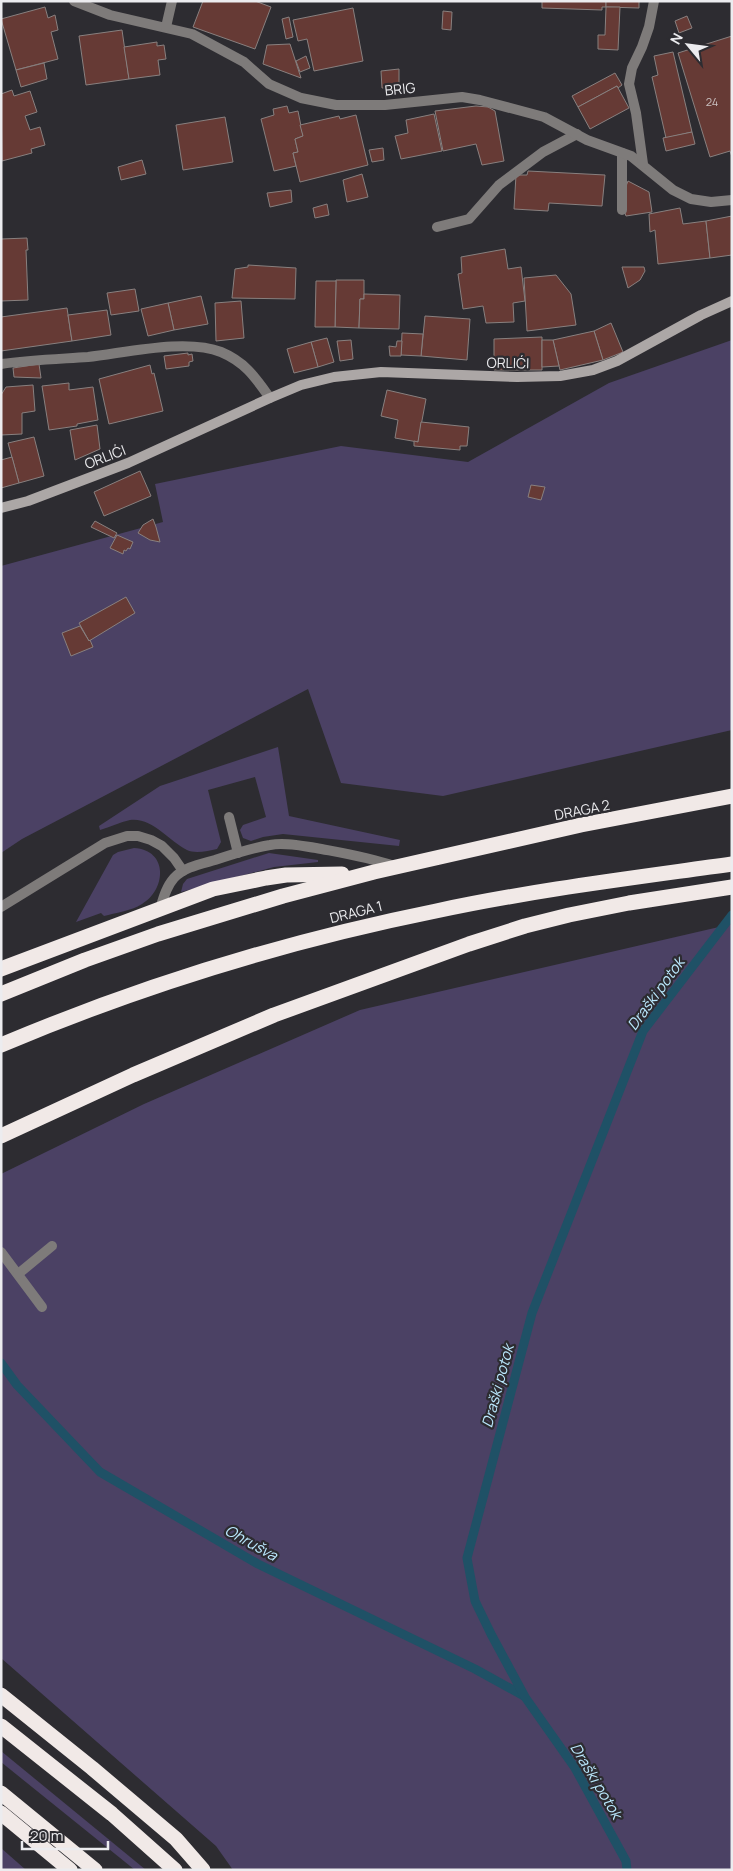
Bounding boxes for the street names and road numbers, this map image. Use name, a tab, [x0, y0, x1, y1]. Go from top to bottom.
street label: BRIG	[384, 77, 416, 100]
street label: ORLIĆI	[487, 353, 530, 372]
street label: ORLIĆI	[81, 440, 128, 473]
street label: DRAGA 2	[553, 795, 611, 824]
street label: DRAGA 1	[328, 896, 384, 927]

